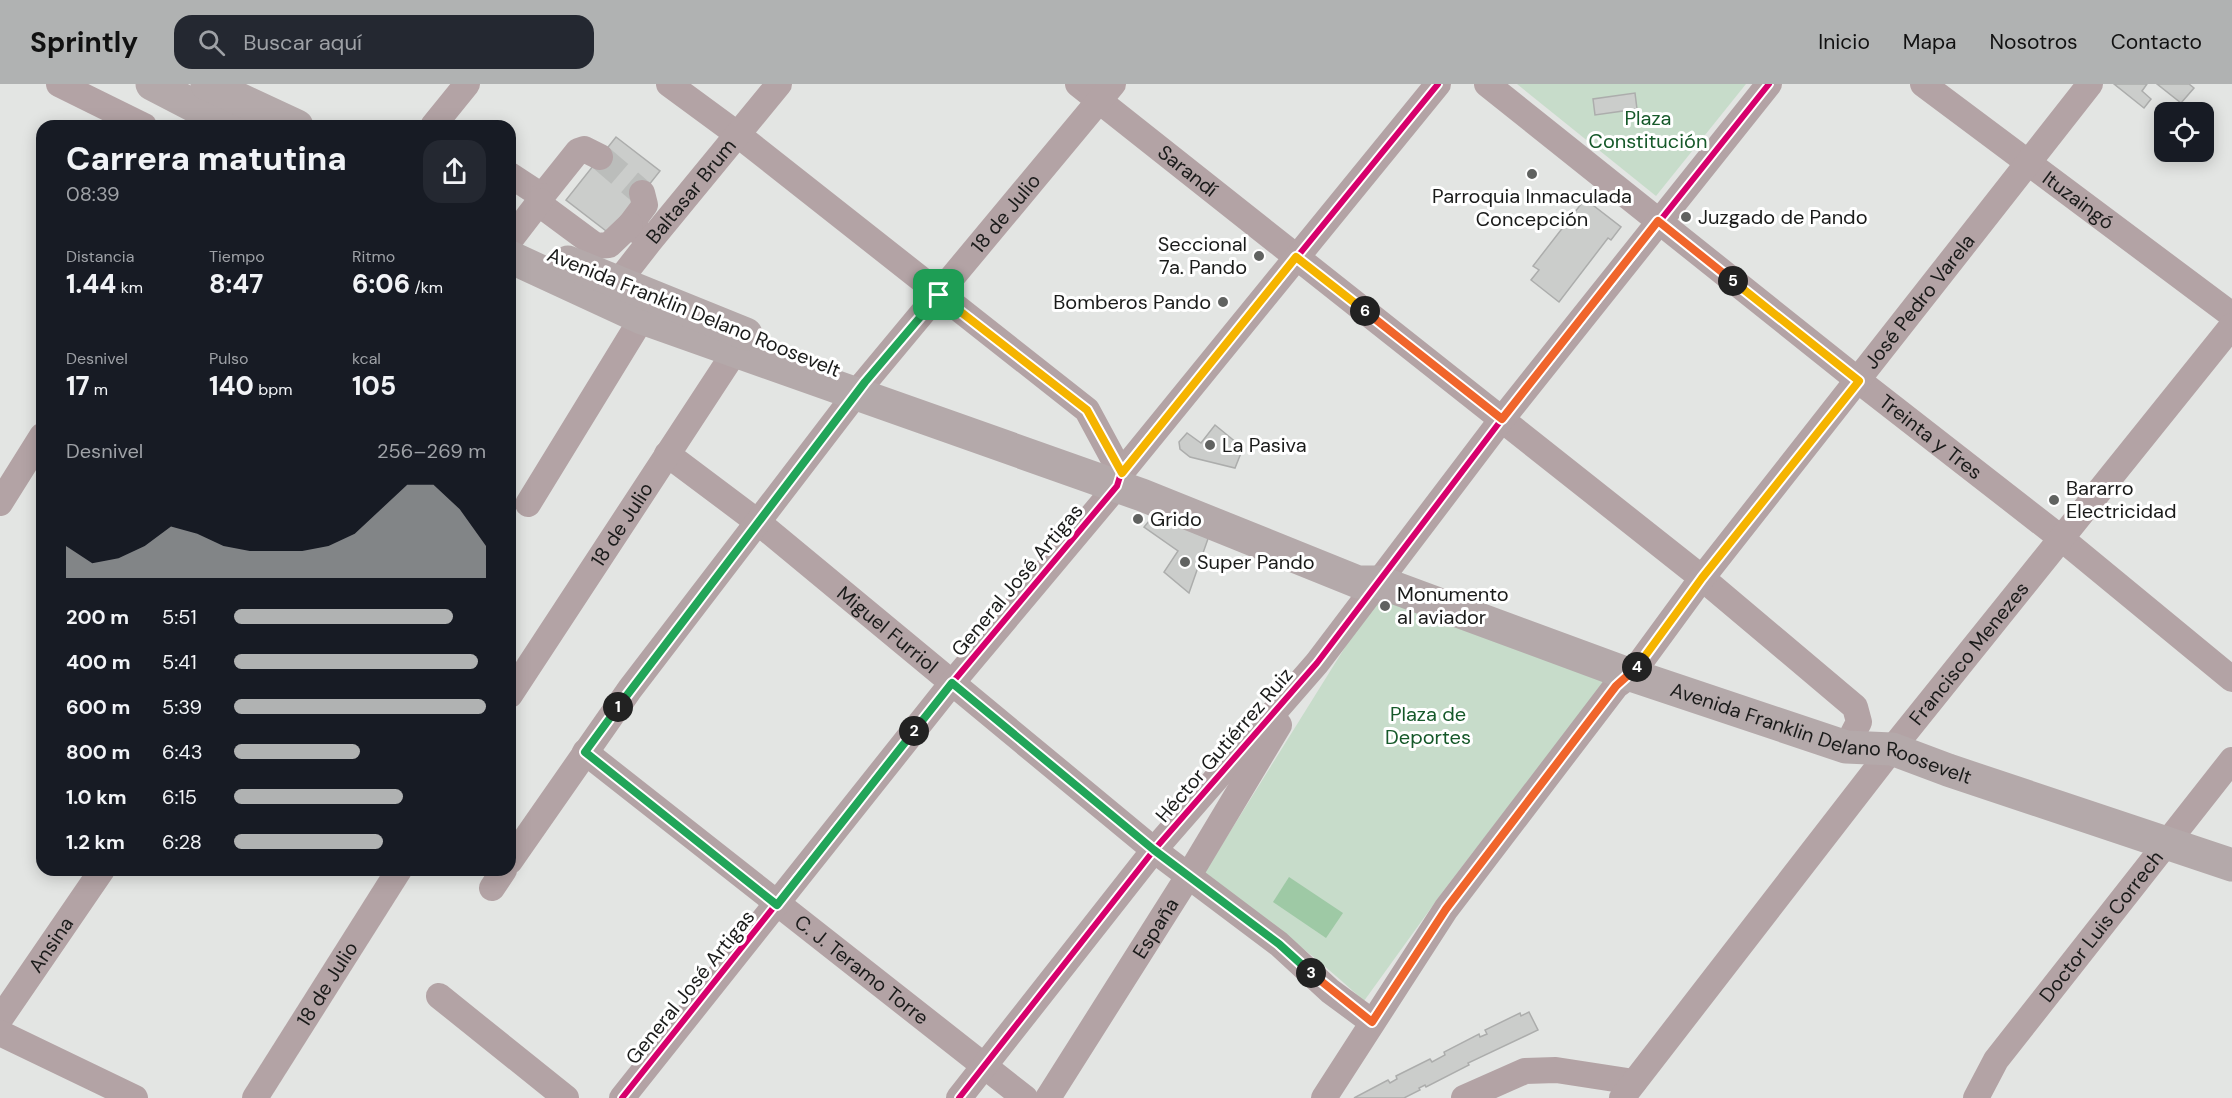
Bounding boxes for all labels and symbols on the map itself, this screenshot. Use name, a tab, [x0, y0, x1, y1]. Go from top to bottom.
park label: Plaza Constitución	[1589, 105, 1707, 154]
street label: Baltasar Brum	[640, 133, 742, 249]
street label: Sarandí	[1153, 139, 1223, 203]
street label: Ituzaingó	[2037, 165, 2119, 235]
marker: Parroquia Inmaculada Concepción	[1525, 167, 1539, 181]
street label: 18 de Julio	[965, 168, 1046, 258]
place label: Parroquia Inmaculada Concepción	[1432, 183, 1632, 232]
place label: Juzgado de Pando	[1698, 204, 1868, 230]
marker: Juzgado de Pando	[1679, 210, 1693, 224]
street label: José Pedro Varela	[1858, 228, 1980, 374]
place label: Seccional 7a. Pando	[1158, 231, 1247, 280]
street label: Avenida Franklin Delano Roosevelt	[544, 241, 845, 383]
marker: Seccional 7a. Pando	[1252, 249, 1266, 263]
pin: 5	[1718, 266, 1748, 296]
pin	[913, 269, 964, 320]
place label: Bomberos Pando	[1053, 289, 1211, 315]
marker: Bomberos Pando	[1216, 295, 1230, 309]
pin: 6	[1350, 296, 1380, 326]
street label: Treinta y Tres	[1874, 389, 1988, 485]
place label: La Pasiva	[1222, 432, 1307, 458]
marker: La Pasiva	[1203, 438, 1217, 452]
place label: Bararro Electricidad	[2066, 475, 2177, 524]
street label: 18 de Julio	[585, 477, 659, 571]
marker: Bararro Electricidad	[2047, 493, 2061, 507]
street label: General José Artigas	[946, 498, 1088, 662]
place label: Grido	[1150, 506, 1202, 532]
marker: Grido	[1131, 512, 1145, 526]
place label: Super Pando	[1197, 549, 1315, 575]
marker: Super Pando	[1178, 555, 1192, 569]
street label: Francisco Menezes	[1903, 576, 2035, 730]
street label: Miguel Furriol	[832, 580, 944, 679]
place label: Monumento al aviador	[1397, 581, 1509, 630]
marker: Monumento al aviador	[1378, 599, 1392, 613]
pin: 4	[1622, 652, 1652, 682]
street label: Héctor Gutiérrez Ruiz	[1150, 662, 1298, 828]
street label: Avenida Franklin Delano Roosevelt	[1667, 676, 1975, 790]
pin: 1	[603, 692, 633, 722]
park label: Plaza de Deportes	[1385, 701, 1471, 750]
pin: 2	[899, 716, 929, 746]
street label: Doctor Luis Correch	[2033, 845, 2169, 1008]
street label: España	[1126, 893, 1184, 963]
street label: General José Artigas	[620, 904, 760, 1070]
street label: C. J. Teramo Torre	[789, 909, 934, 1030]
street label: Ansina	[23, 912, 79, 978]
street label: 18 de Julio	[291, 936, 364, 1031]
pin: 3	[1296, 958, 1326, 988]

